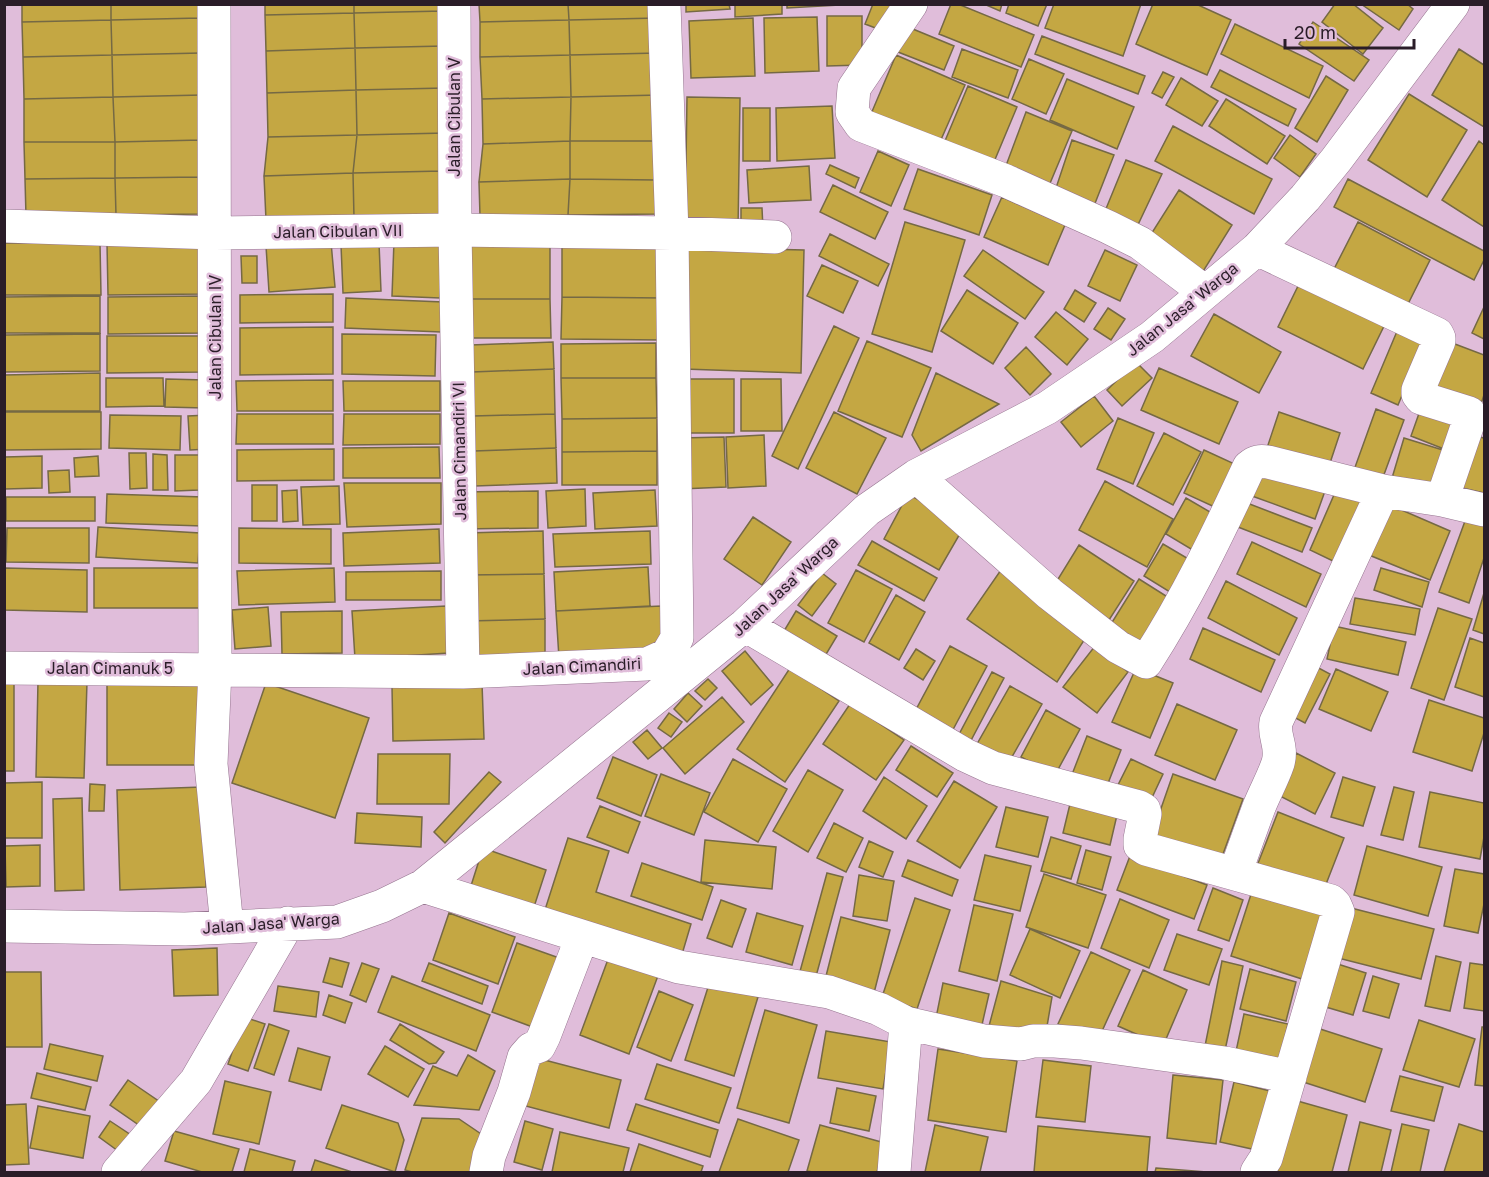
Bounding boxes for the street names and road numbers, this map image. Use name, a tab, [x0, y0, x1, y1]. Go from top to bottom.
street label: Jalan Cibulan V	[444, 57, 464, 177]
street label: Jalan Cibulan VII	[273, 220, 403, 242]
street label: Jalan Jasa' Warga	[1122, 258, 1242, 360]
street label: Jalan Cibulan IV	[205, 275, 225, 399]
street label: Jalan Cimandiri VI	[448, 382, 470, 520]
street label: Jalan Jasa' Warga	[728, 532, 842, 640]
street label: Jalan Cimandiri	[522, 653, 642, 679]
street label: Jalan Cimanuk 5	[47, 658, 173, 678]
street label: Jalan Jasa' Warga	[202, 908, 340, 938]

